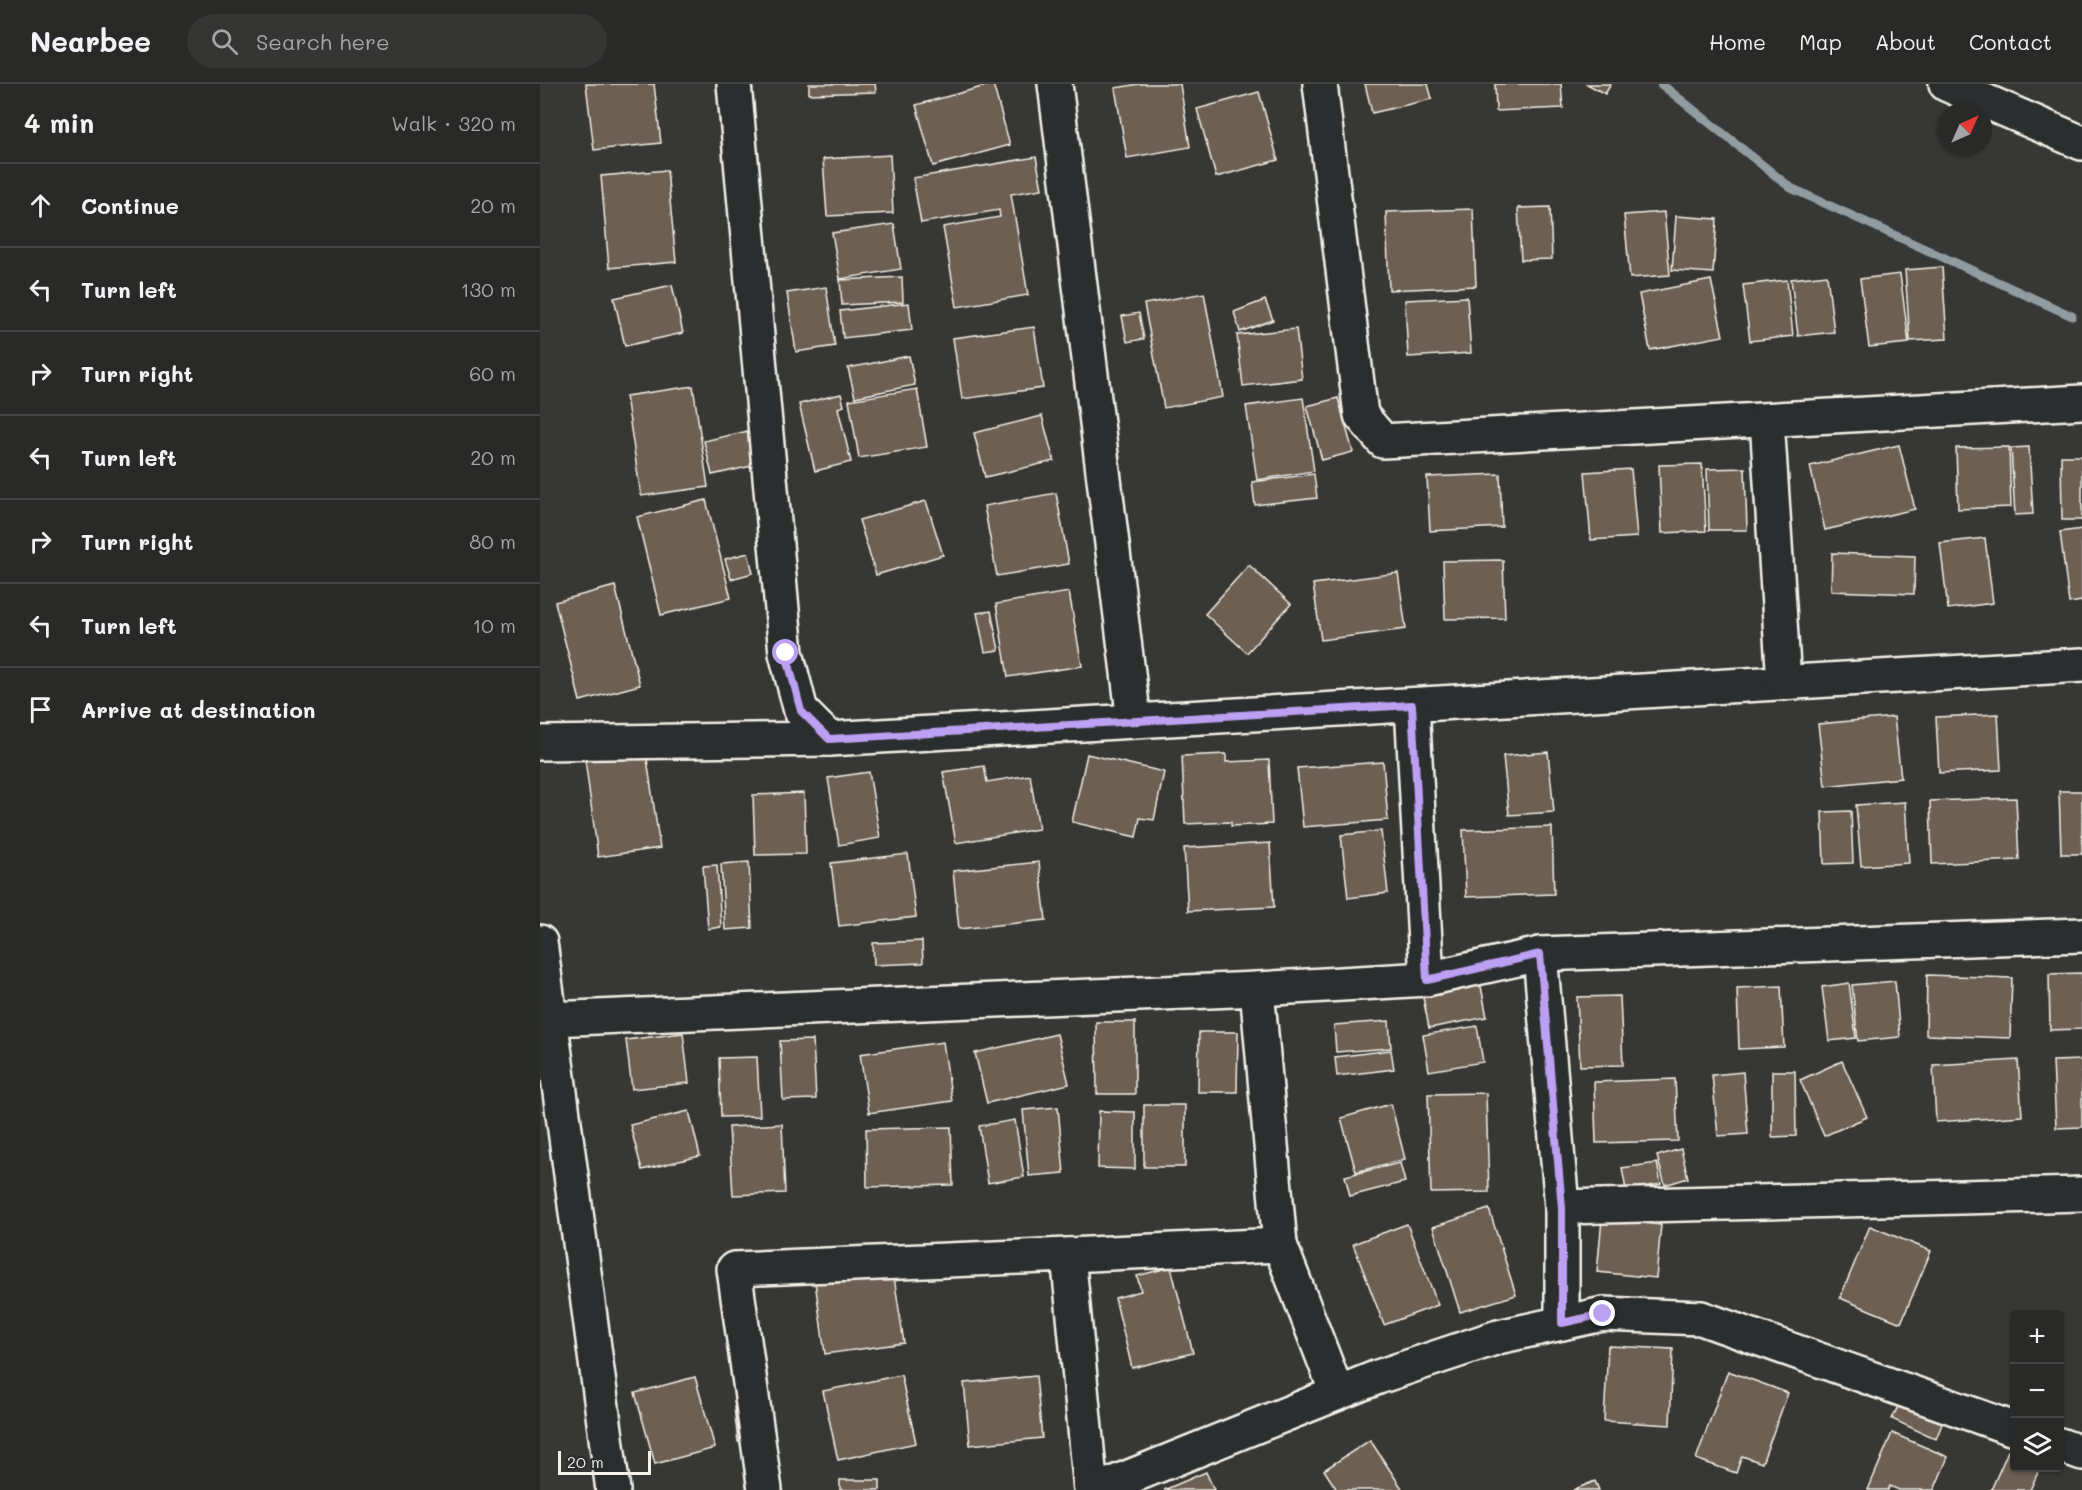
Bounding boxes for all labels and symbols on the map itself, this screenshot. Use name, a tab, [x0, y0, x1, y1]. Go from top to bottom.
north arrow	[1938, 102, 1992, 156]
route start	[772, 639, 798, 665]
route end	[1589, 1300, 1615, 1326]
scale bar	[558, 1448, 651, 1476]

